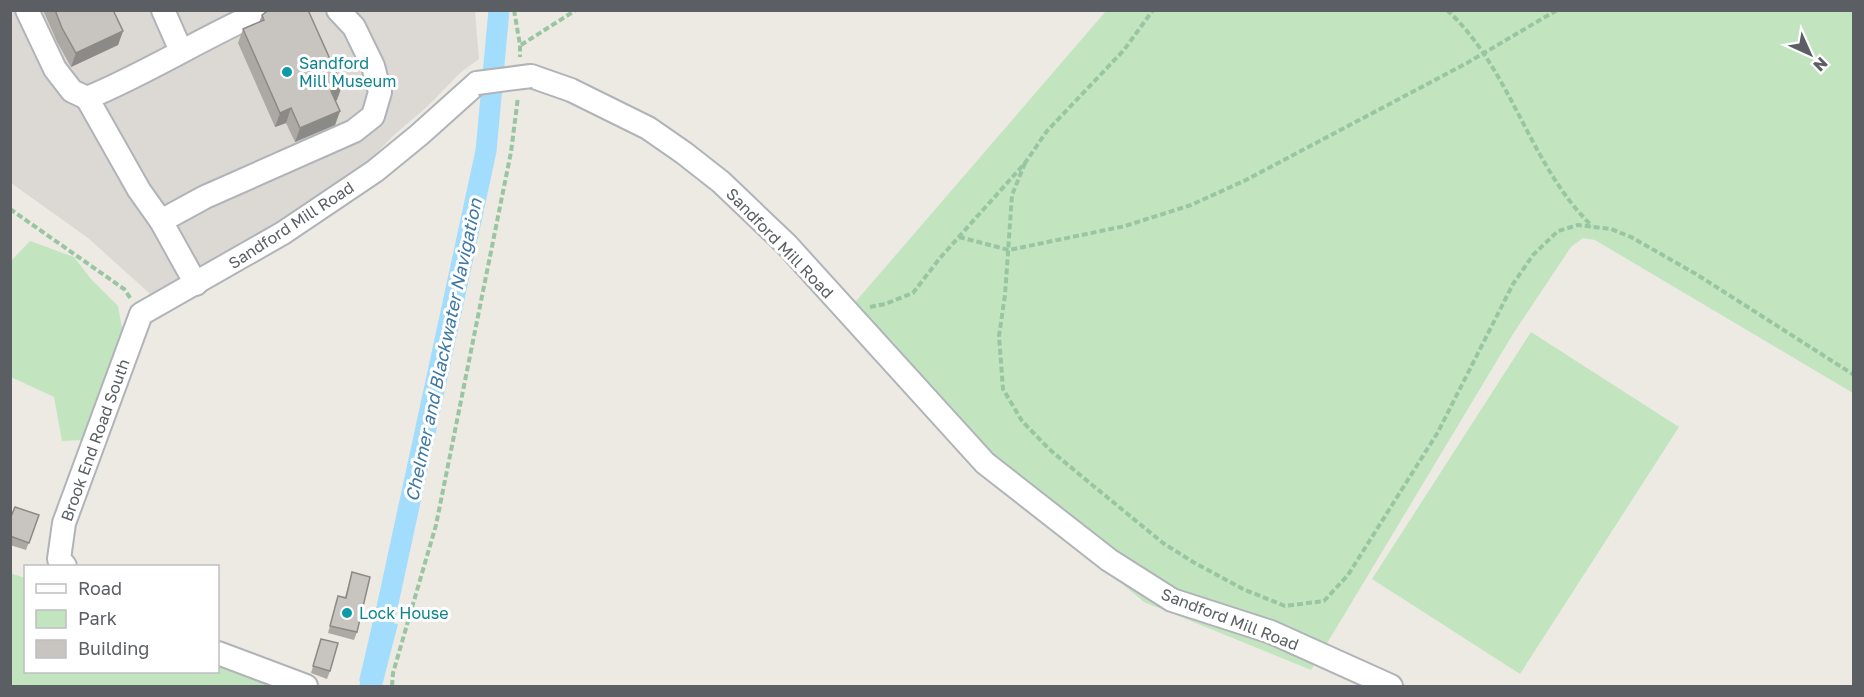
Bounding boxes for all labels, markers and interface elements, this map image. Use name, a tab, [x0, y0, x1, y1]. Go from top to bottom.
north arrow	[1780, 24, 1840, 84]
place label: Sandford Mill Museum	[299, 53, 396, 91]
text: N	[1809, 53, 1832, 76]
marker: Sandford Mill Museum	[280, 65, 294, 79]
street label: Sandford Mill Road	[224, 177, 358, 273]
street label: Sandford Mill Road	[722, 184, 838, 302]
water label: Chelmer and Blackwater Navigation	[400, 196, 486, 503]
street label: Brook End Road South	[56, 356, 134, 524]
legend	[24, 565, 219, 673]
text: Road	[78, 577, 122, 599]
street label: Sandford Mill Road	[1158, 584, 1302, 654]
place label: Lock House	[359, 603, 449, 623]
marker: Lock House	[340, 606, 354, 620]
text: Park	[78, 607, 117, 629]
text: Building	[78, 637, 149, 659]

